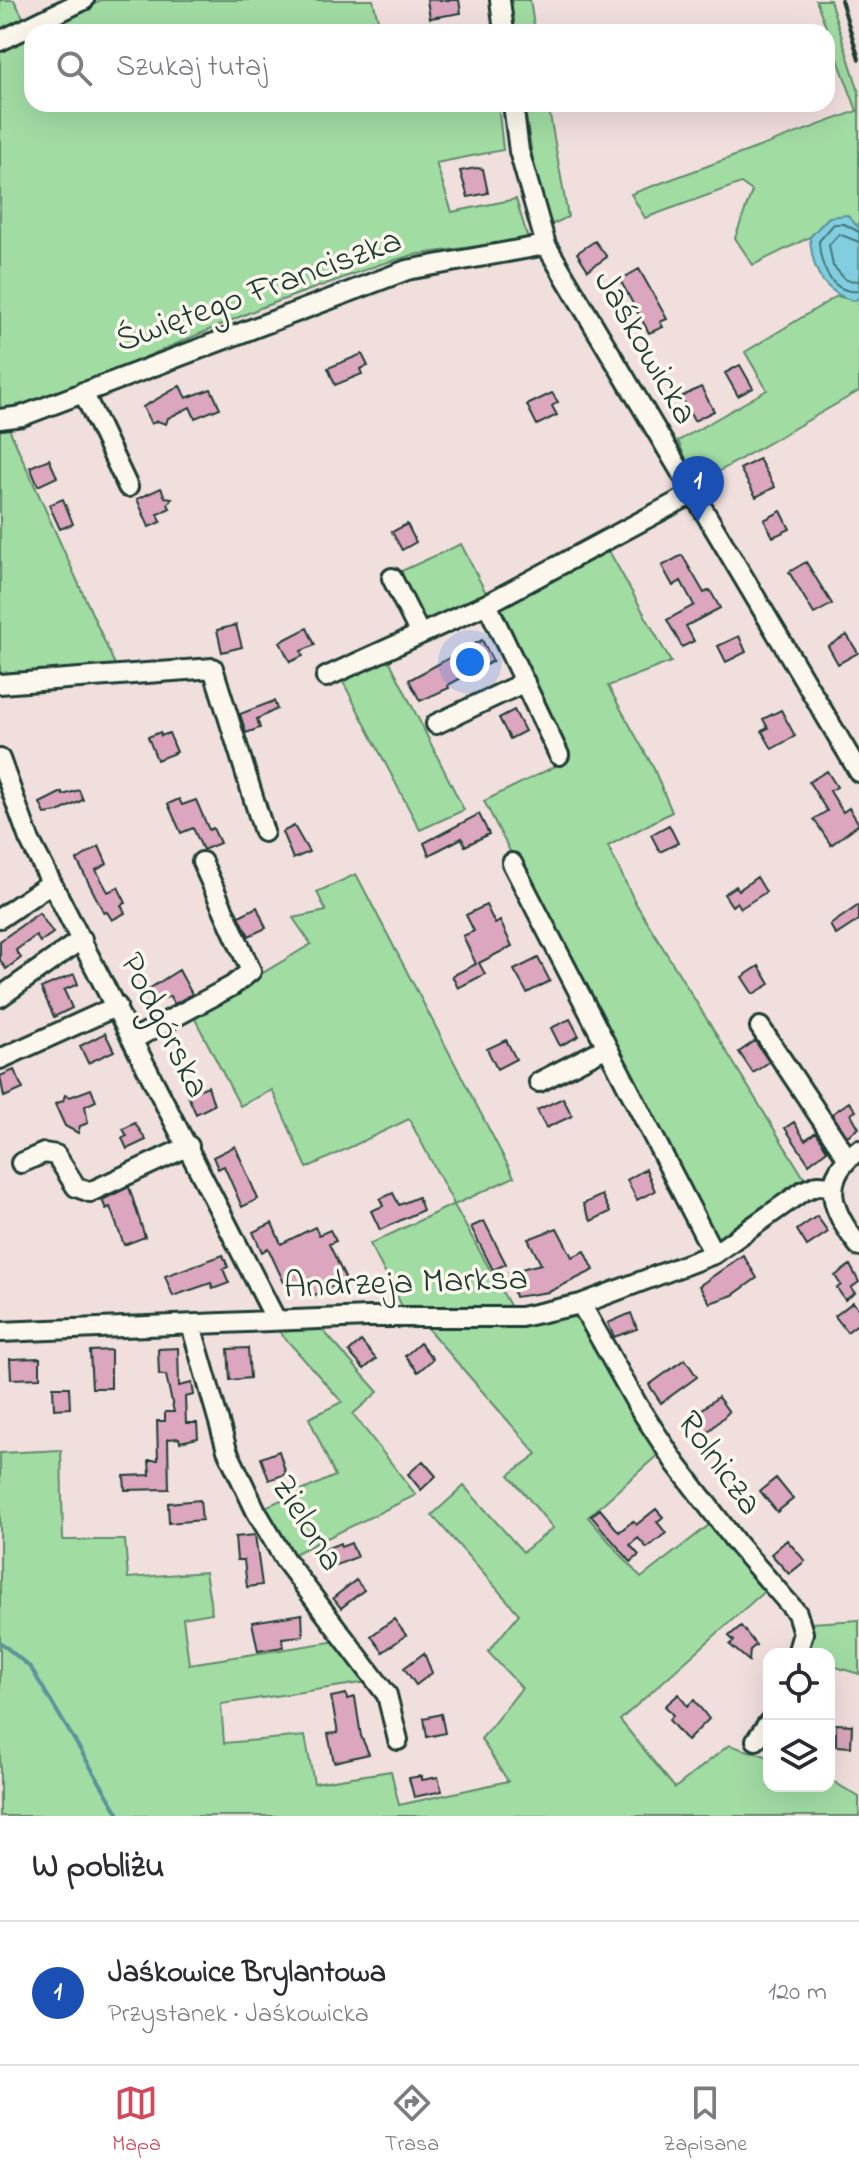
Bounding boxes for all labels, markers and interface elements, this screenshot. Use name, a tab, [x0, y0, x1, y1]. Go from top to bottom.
search box	[24, 24, 835, 112]
icon: search	[52, 46, 96, 90]
text: Szukaj tutaj	[116, 46, 267, 90]
street label: Świętego Franciszka	[108, 216, 410, 368]
street label: Jaśkowicka	[578, 261, 710, 435]
pin: 1	[672, 456, 724, 522]
your location	[450, 642, 490, 682]
street label: Podgórska	[104, 944, 222, 1108]
street label: Andrzeja Marksa	[283, 1253, 529, 1315]
street label: Rolnicza	[662, 1401, 774, 1527]
street label: Zielona	[256, 1465, 356, 1583]
map controls	[763, 1648, 835, 1792]
button: locate	[763, 1648, 835, 1720]
button: layers	[763, 1720, 835, 1792]
text: W pobliżu	[32, 1843, 164, 1893]
text: Jaśkowice Brylantowa	[108, 1952, 386, 1996]
text: 1	[54, 1974, 62, 2012]
text: 120 m	[768, 1974, 827, 2012]
text: Przystanek · Jaśkowicka	[108, 1996, 369, 2034]
tab: Mapa	[112, 2081, 161, 2161]
tab: Trasa	[385, 2081, 439, 2161]
tab: Zapisane	[663, 2081, 747, 2161]

